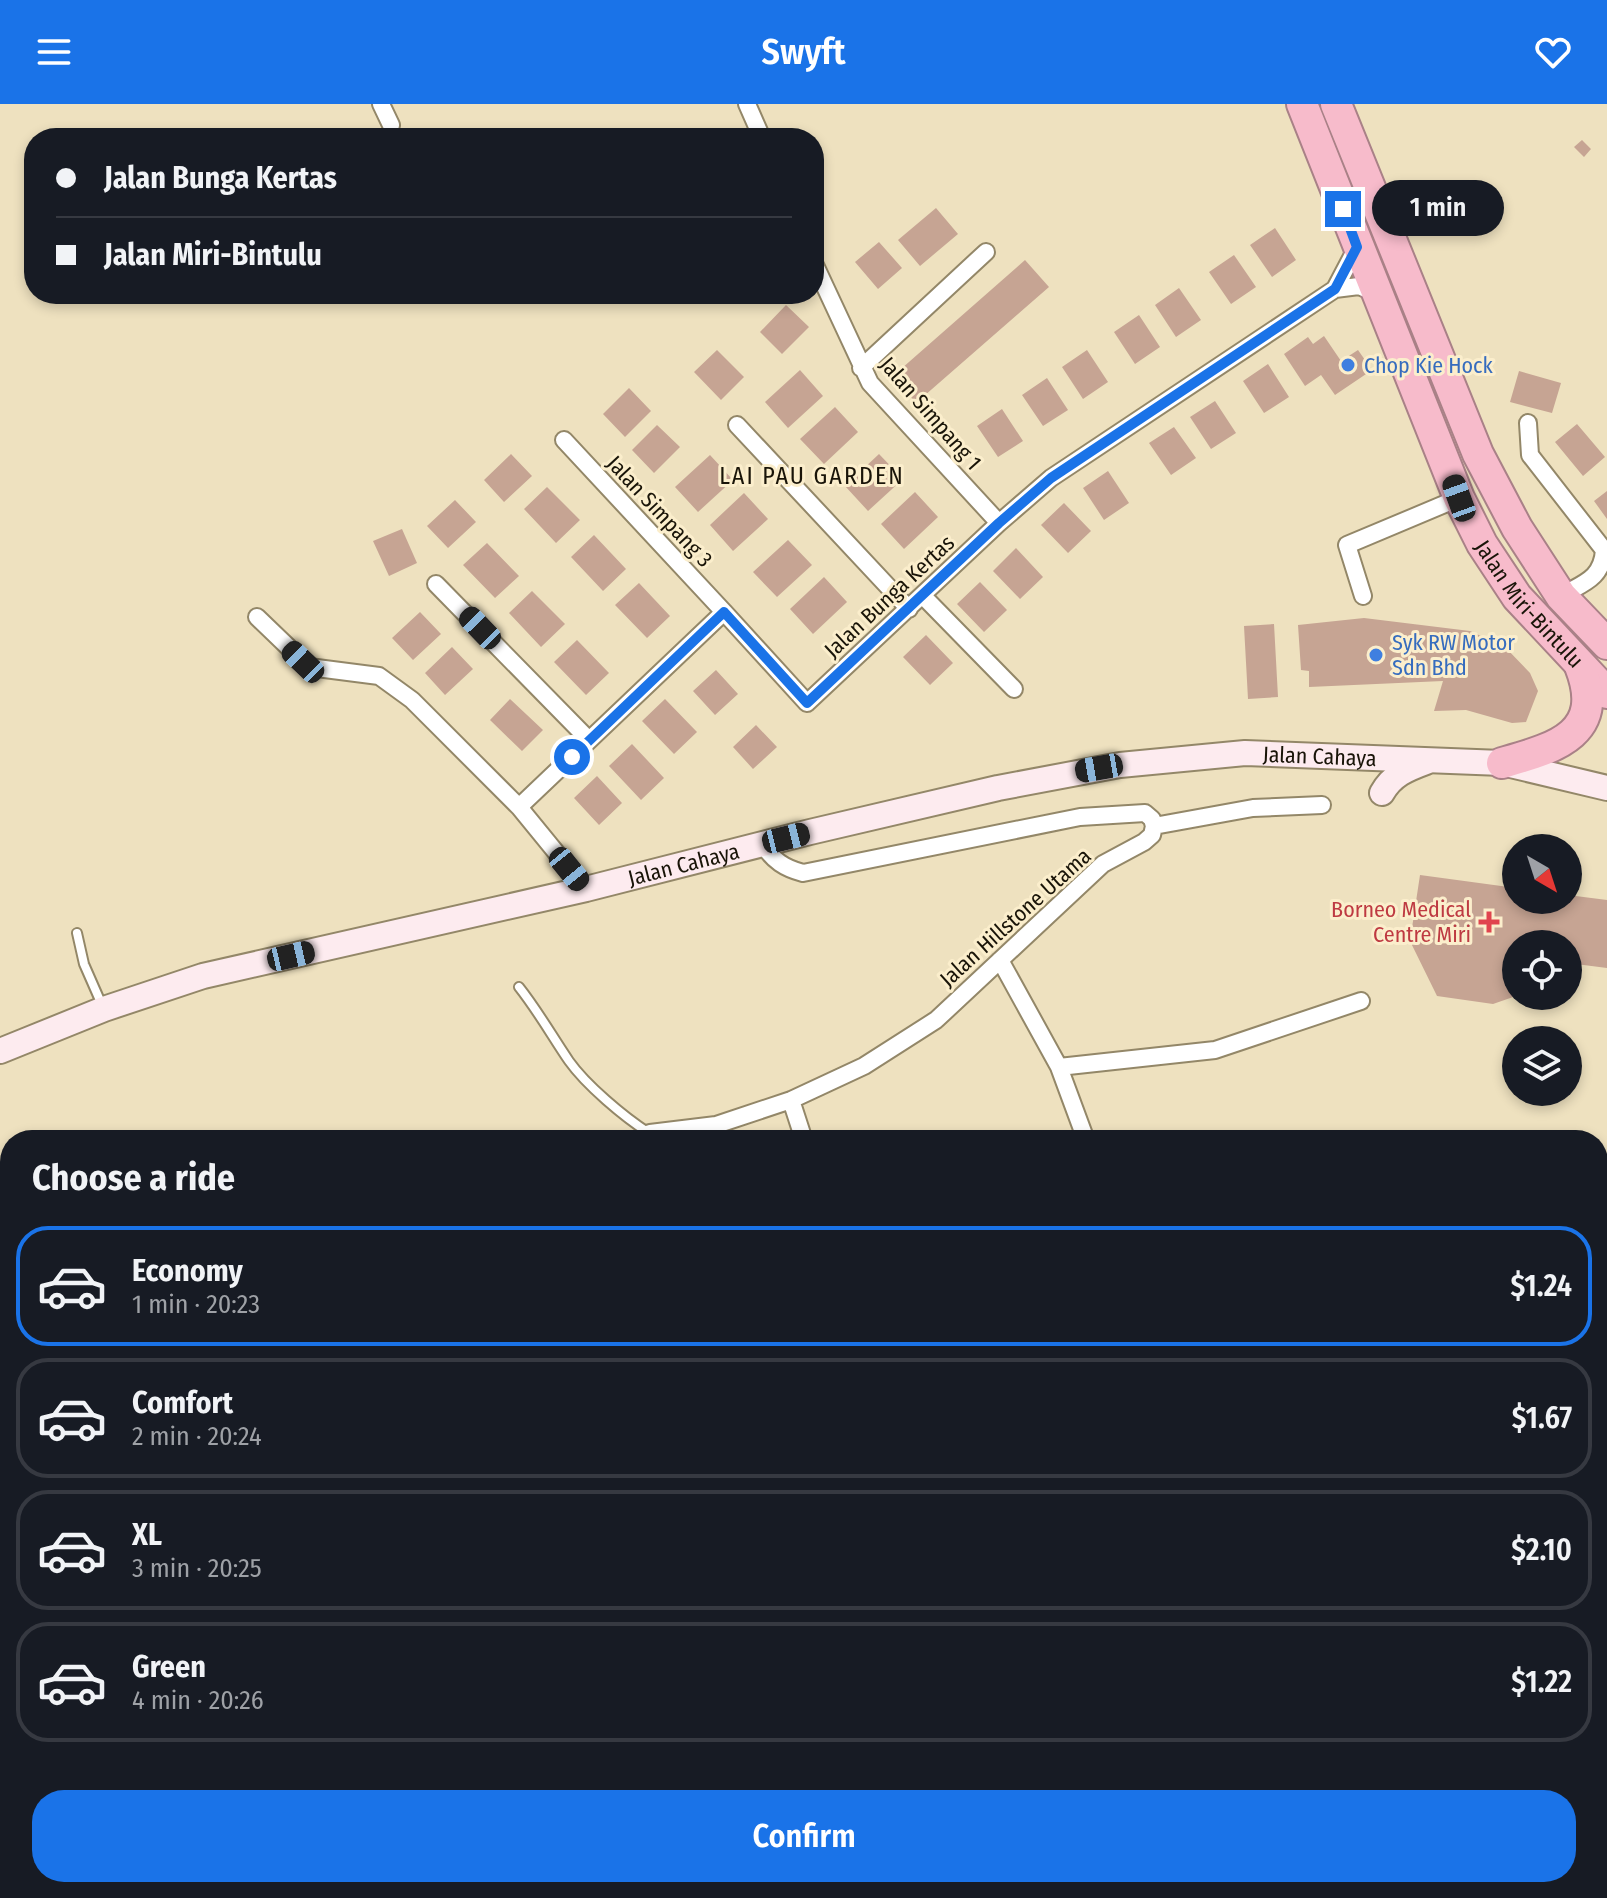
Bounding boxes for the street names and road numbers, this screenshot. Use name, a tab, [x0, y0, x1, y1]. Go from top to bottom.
street label: Jalan Simpang 1	[874, 351, 987, 475]
street label: Jalan Simpang 3	[601, 450, 718, 573]
street label: Jalan Bunga Kertas	[819, 529, 960, 663]
street label: Jalan Miri-Bintulu	[1469, 535, 1589, 674]
street label: Jalan Cahaya	[1262, 741, 1377, 772]
street label: Jalan Cahaya	[625, 838, 742, 892]
street label: Jalan Hillstone Utama	[934, 842, 1097, 992]

